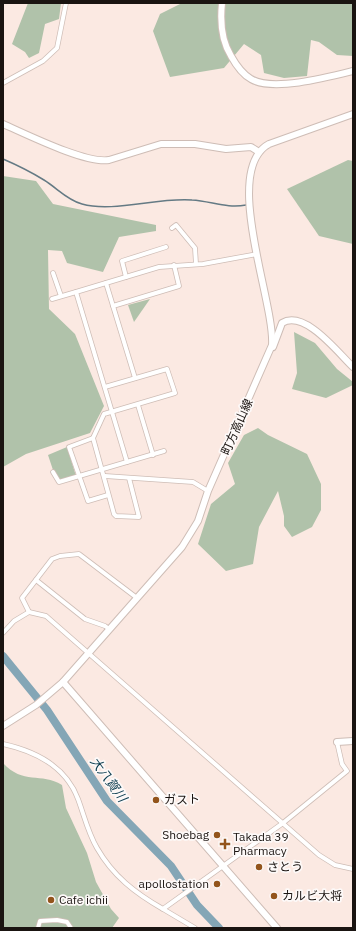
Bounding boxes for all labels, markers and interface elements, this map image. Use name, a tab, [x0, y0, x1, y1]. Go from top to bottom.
street label: 町方高山線	[217, 396, 256, 457]
water label: 大八賀川	[86, 753, 132, 807]
place label: ガスト	[164, 792, 200, 807]
marker: ガスト	[151, 795, 161, 805]
place label: Shoebag	[162, 827, 210, 842]
place label: Takada 39 Pharmacy	[233, 829, 289, 858]
marker: Shoebag	[212, 830, 222, 840]
marker: Takada 39 Pharmacy	[220, 839, 230, 849]
place label: さとう	[267, 859, 303, 874]
marker: さとう	[254, 862, 264, 872]
place label: apollostation	[139, 876, 209, 891]
marker: apollostation	[212, 879, 222, 889]
place label: カルビ大将	[282, 888, 342, 903]
marker: カルビ大将	[269, 891, 279, 901]
place label: Cafe ichii	[59, 892, 108, 907]
marker: Cafe ichii	[46, 895, 56, 905]

